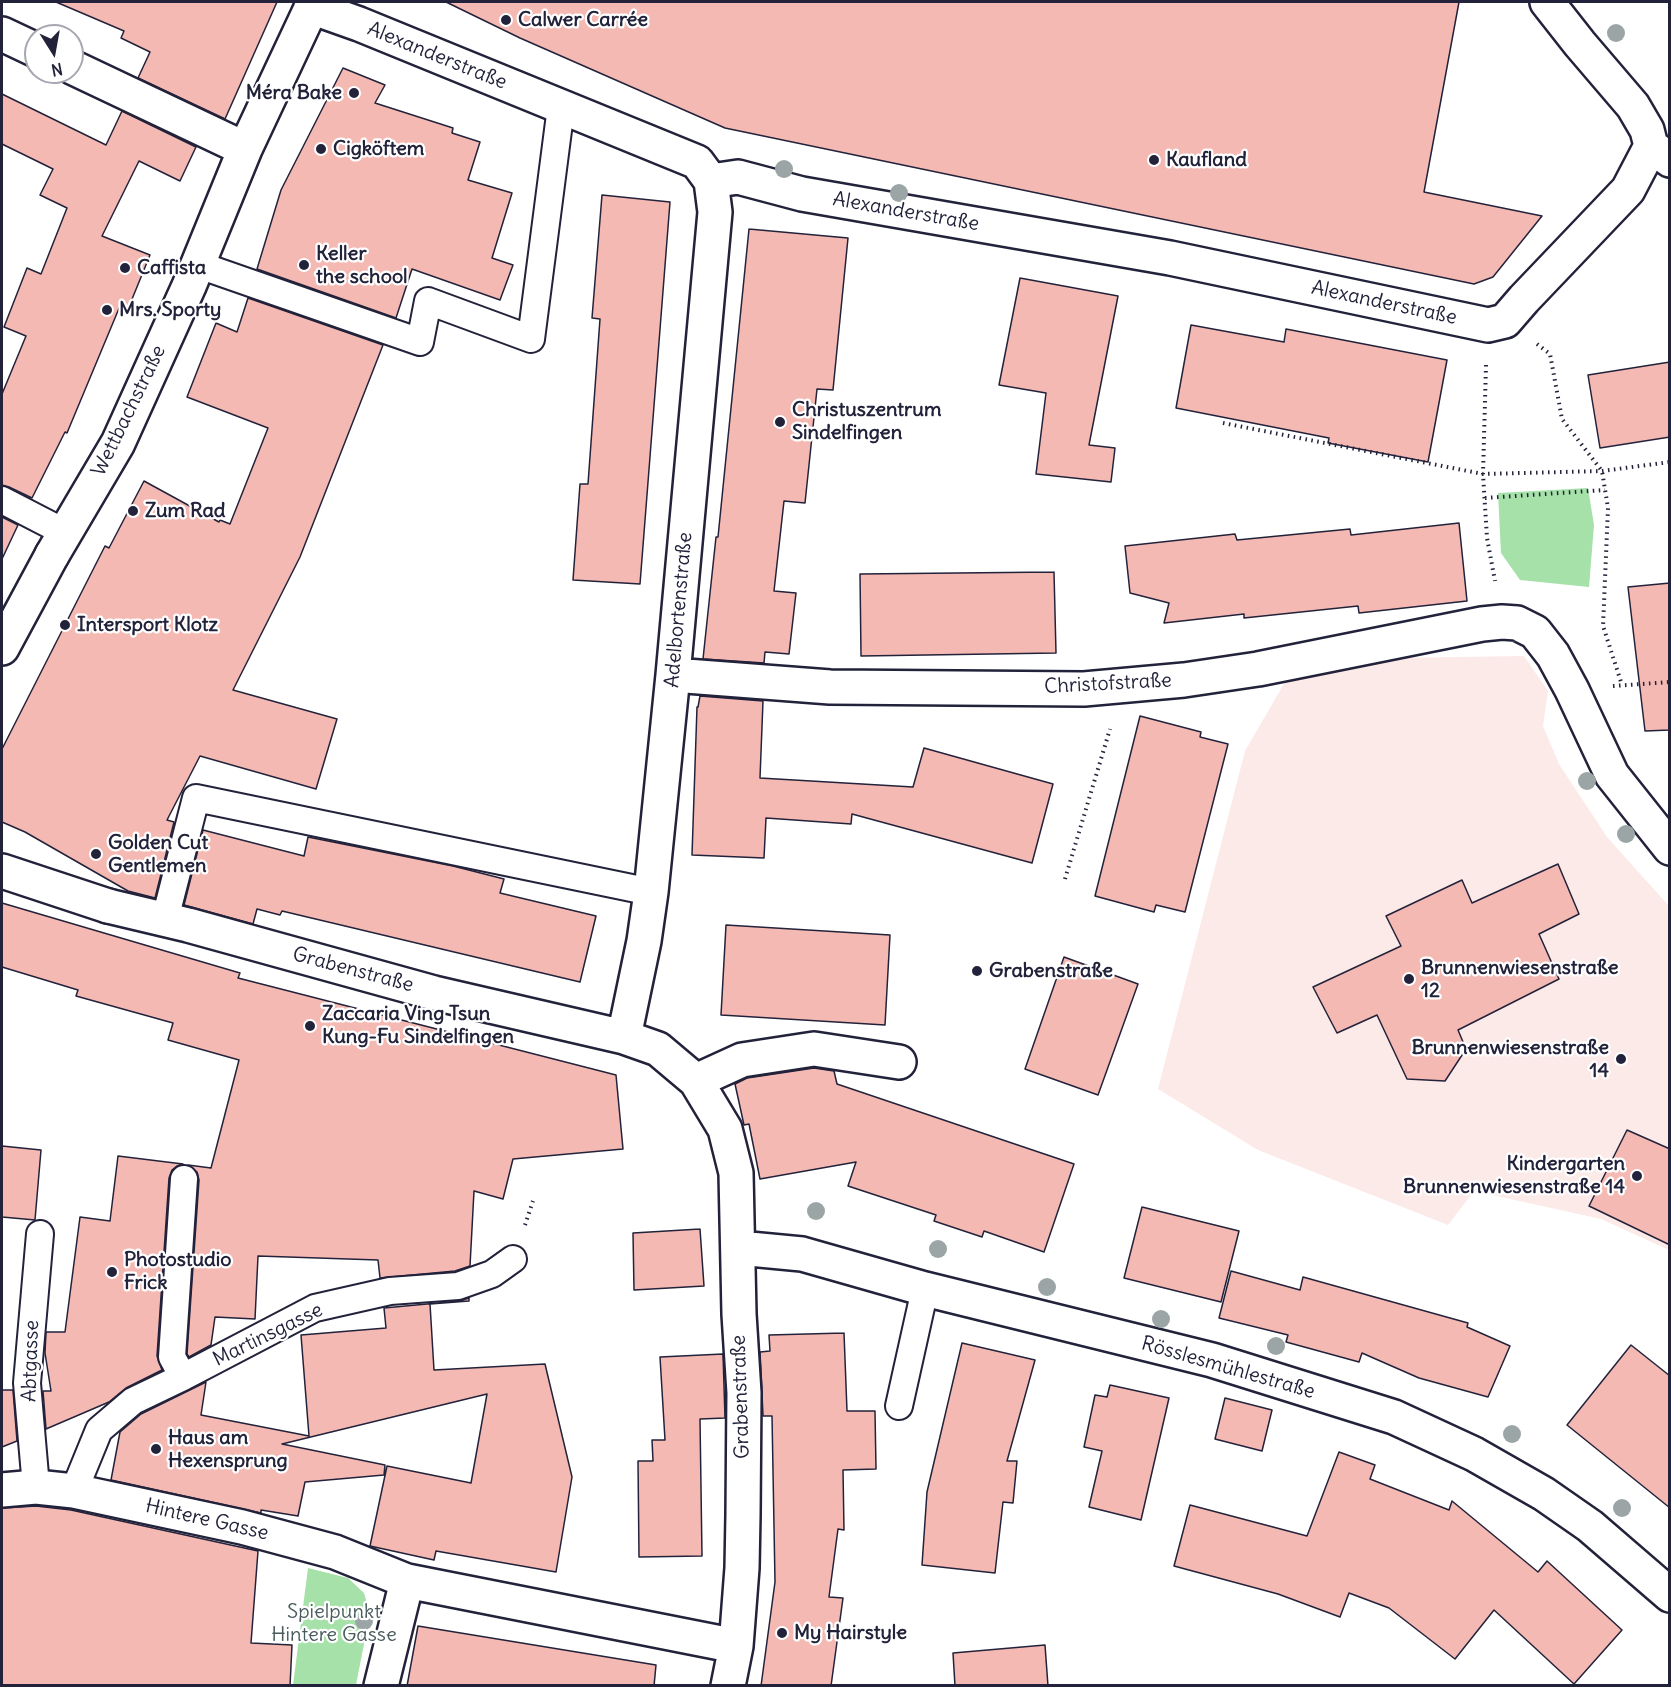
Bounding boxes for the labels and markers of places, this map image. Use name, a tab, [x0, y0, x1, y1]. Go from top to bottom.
place label: Calwer Carrée	[518, 8, 648, 32]
marker: Calwer Carrée	[499, 13, 513, 27]
place label: Méra Bake	[246, 81, 342, 105]
marker: Méra Bake	[347, 86, 361, 100]
place label: Cigköftem	[333, 137, 424, 161]
marker: Cigköftem	[314, 142, 328, 156]
place label: Kaufland	[1166, 148, 1247, 172]
marker: Kaufland	[1147, 153, 1161, 167]
place label: Keller the school	[316, 242, 408, 289]
place label: Caffista	[137, 256, 206, 280]
marker: Keller the school	[297, 258, 311, 272]
marker: Caffista	[118, 261, 132, 275]
place label: Mrs. Sporty	[119, 298, 221, 322]
marker: Mrs. Sporty	[100, 303, 114, 317]
place label: Christuszentrum Sindelfingen	[792, 398, 941, 445]
marker: Christuszentrum Sindelfingen	[773, 415, 787, 429]
place label: Zum Rad	[145, 499, 226, 523]
marker: Zum Rad	[126, 504, 140, 518]
place label: Intersport Klotz	[77, 613, 218, 637]
marker: Intersport Klotz	[58, 618, 72, 632]
place label: Golden Cut Gentlemen	[108, 831, 208, 878]
marker: Golden Cut Gentlemen	[89, 847, 103, 861]
place label: Brunnenwiesenstraße 12	[1421, 956, 1619, 1003]
place label: Grabenstraße	[989, 959, 1113, 983]
marker: Grabenstraße	[970, 964, 984, 978]
marker: Brunnenwiesenstraße 12	[1402, 972, 1416, 986]
place label: Zaccaria Ving Tsun Kung-Fu Sindelfingen	[322, 1002, 514, 1049]
marker: Zaccaria Ving Tsun Kung-Fu Sindelfingen	[303, 1019, 317, 1033]
place label: Brunnenwiesenstraße 14	[1411, 1036, 1609, 1083]
marker: Brunnenwiesenstraße 14	[1614, 1052, 1628, 1066]
place label: Kindergarten Brunnenwiesenstraße 14	[1403, 1152, 1625, 1199]
marker: Kindergarten Brunnenwiesenstraße 14	[1630, 1169, 1644, 1183]
place label: Photostudio Frick	[124, 1248, 232, 1295]
marker: Photostudio Frick	[105, 1265, 119, 1279]
place label: Haus am Hexensprung	[168, 1426, 288, 1473]
marker: Haus am Hexensprung	[149, 1442, 163, 1456]
place label: My Hairstyle	[794, 1621, 907, 1645]
marker: My Hairstyle	[775, 1626, 789, 1640]

